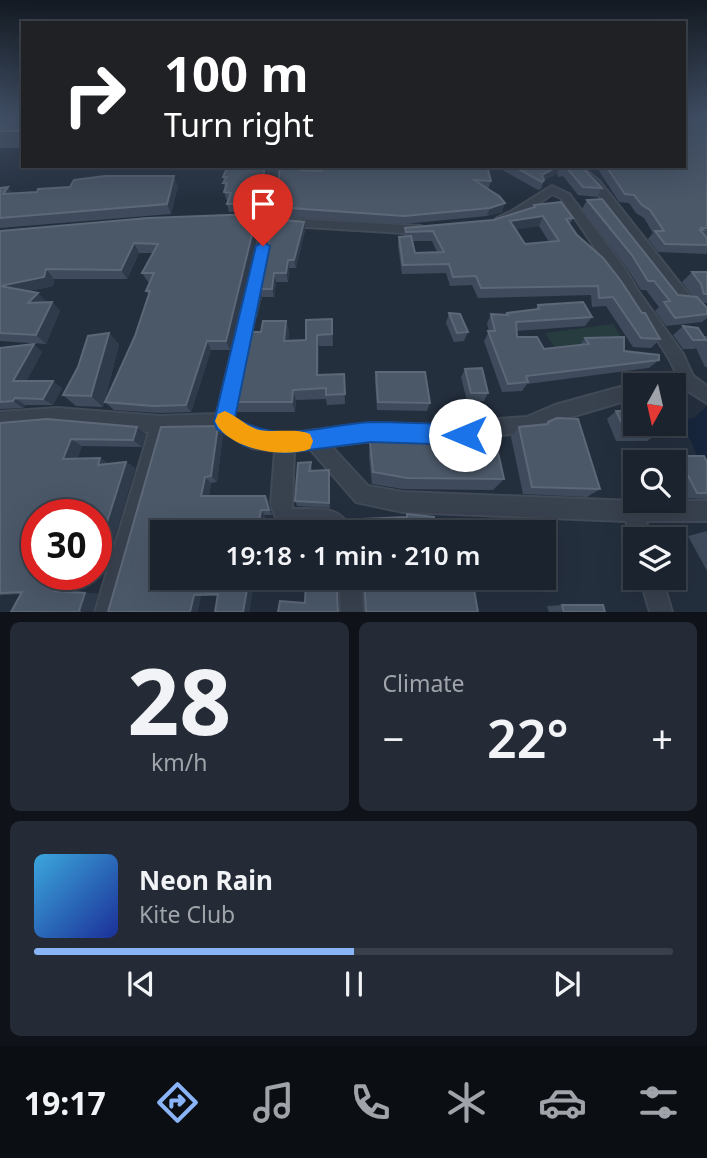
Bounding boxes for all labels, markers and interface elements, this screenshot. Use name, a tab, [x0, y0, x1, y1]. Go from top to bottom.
text: 100 m	[164, 40, 309, 106]
icon: right	[49, 49, 140, 140]
text: Turn right	[164, 103, 314, 146]
pin	[233, 174, 293, 246]
icon: arrive	[244, 185, 282, 223]
north arrow	[623, 373, 686, 436]
map controls	[623, 373, 686, 590]
position arrow	[428, 398, 502, 472]
button: search	[623, 450, 686, 513]
speed limit sign: 30	[21, 499, 112, 590]
button: layers	[623, 527, 686, 590]
text: 19:18 · 1 min · 210 m	[226, 537, 480, 573]
text: 28	[127, 638, 231, 762]
text: Climate	[383, 667, 465, 699]
text: 22°	[487, 702, 569, 773]
text: −	[383, 712, 404, 764]
text: +	[651, 712, 673, 764]
text: km/h	[151, 746, 208, 778]
text: Neon Rain	[139, 862, 273, 898]
text: Kite Club	[139, 898, 235, 930]
icon: previous	[122, 965, 160, 1003]
icon: pause	[335, 965, 373, 1003]
icon: next	[548, 965, 586, 1003]
icon: directions	[153, 1078, 202, 1127]
icon: music	[249, 1078, 298, 1127]
icon: phone	[346, 1078, 395, 1127]
icon: climate	[442, 1078, 491, 1127]
icon: car	[538, 1078, 587, 1127]
icon: filters	[634, 1078, 683, 1127]
text: 19:17	[24, 1081, 106, 1124]

